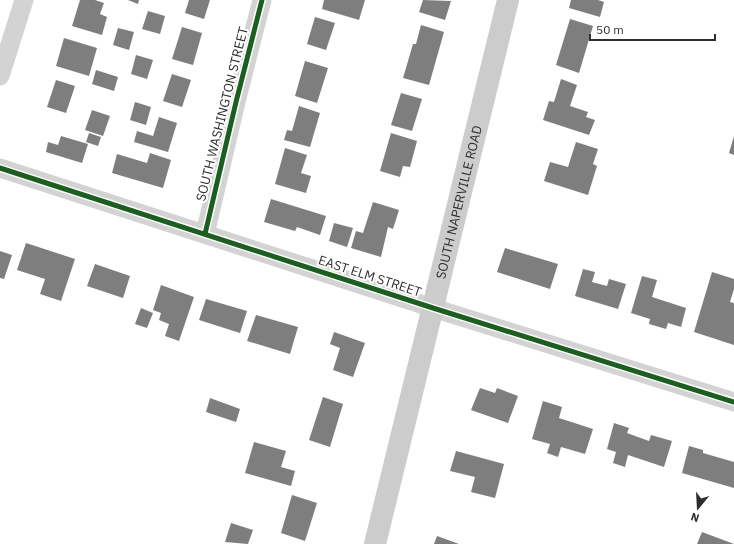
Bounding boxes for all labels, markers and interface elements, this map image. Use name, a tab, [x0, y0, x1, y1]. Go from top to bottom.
scale bar	[590, 16, 715, 42]
text: 50 m	[596, 22, 624, 37]
street label: SOUTH WASHINGTON STREET	[192, 24, 252, 203]
street label: SOUTH NAPERVILLE ROAD	[432, 124, 486, 281]
street label: EAST ELM STREET	[316, 251, 424, 301]
north arrow	[678, 488, 718, 528]
text: N	[689, 510, 701, 525]

